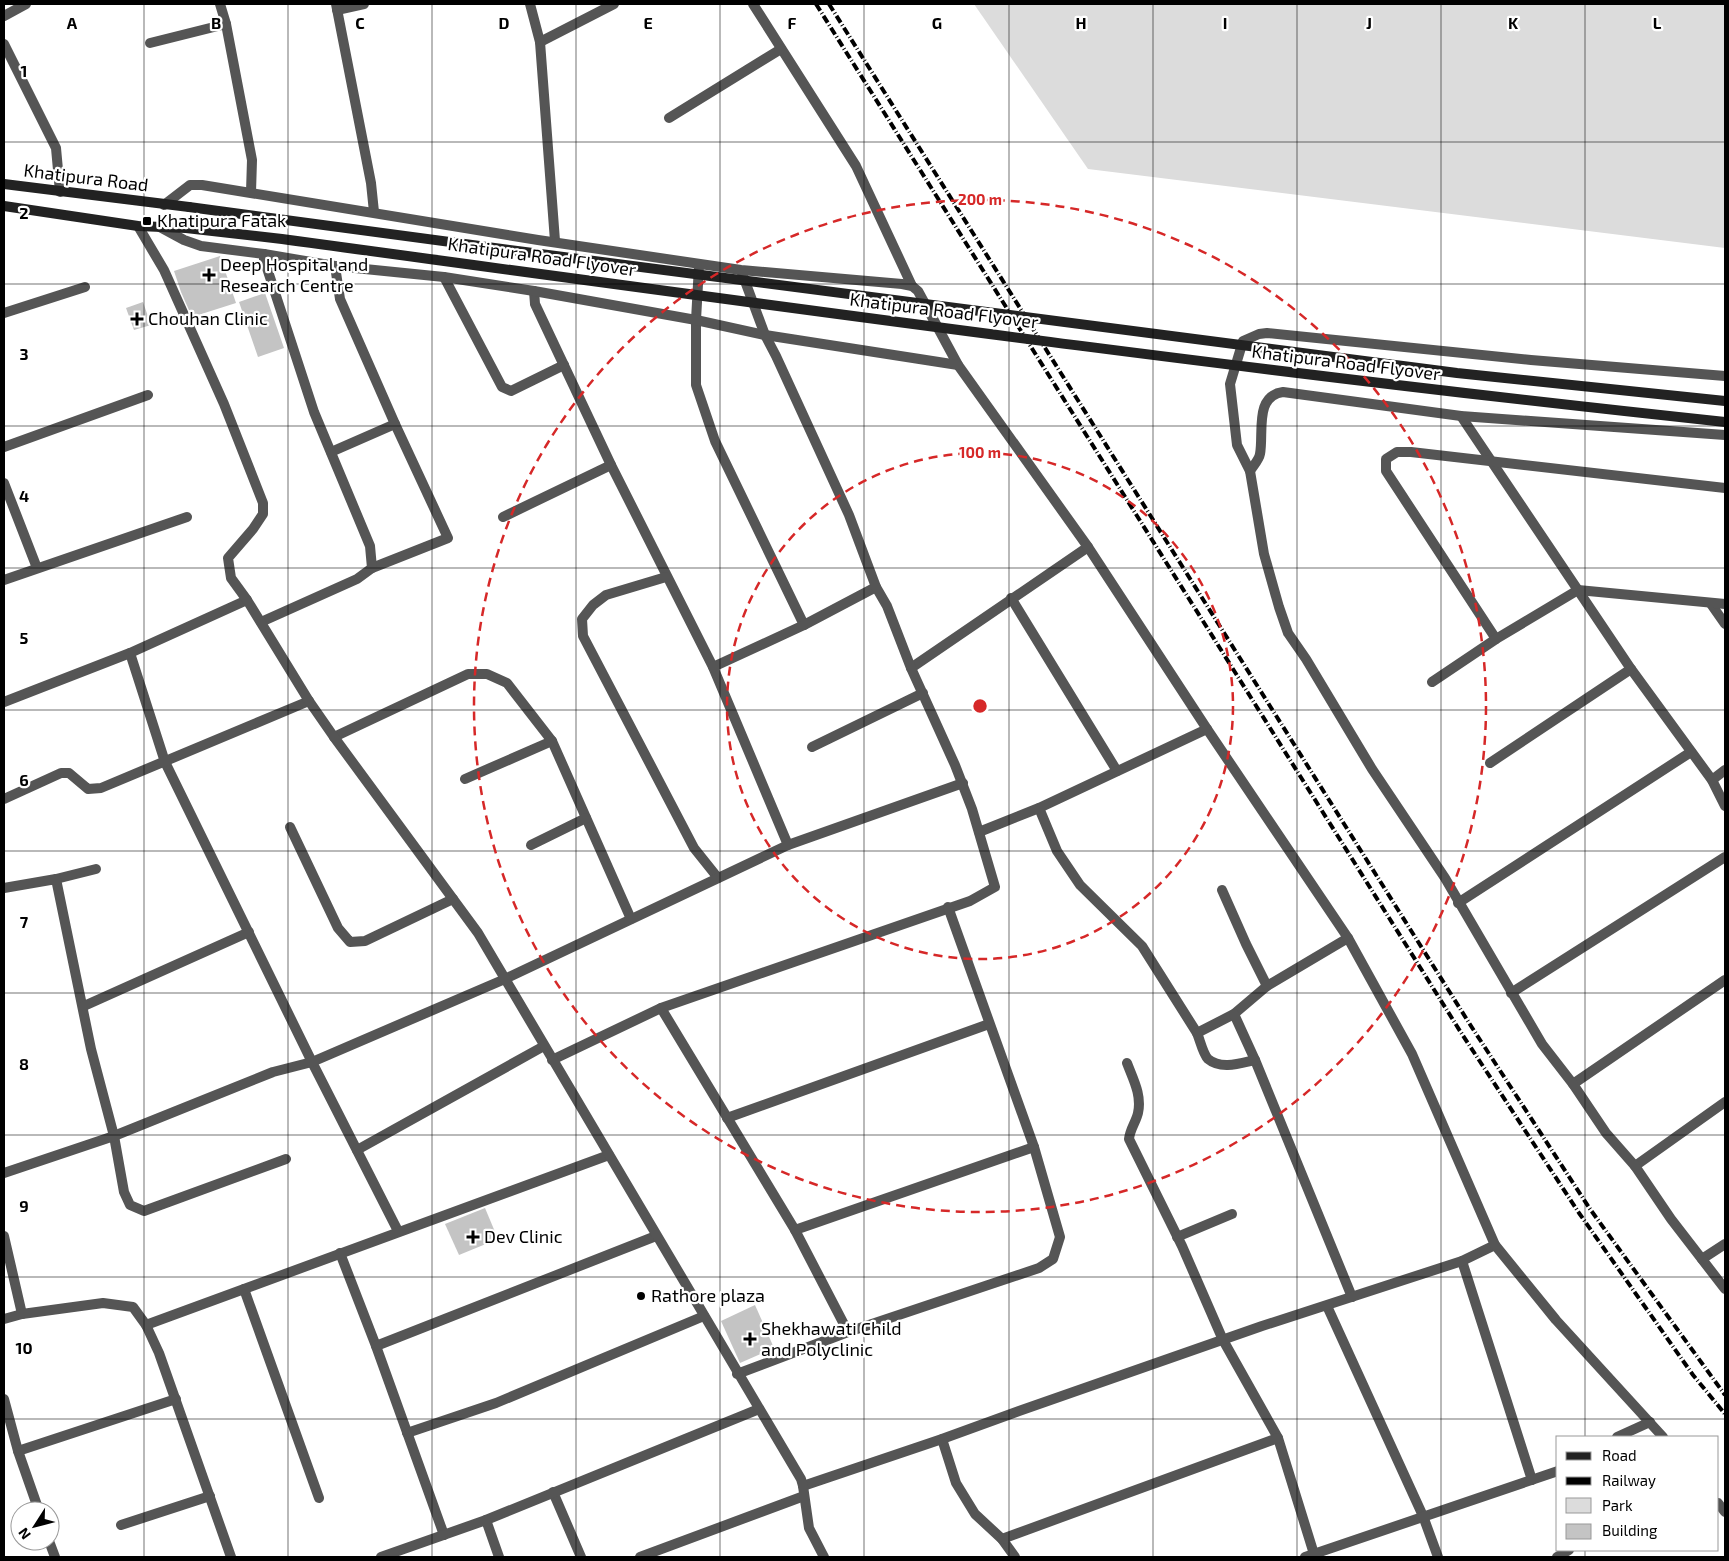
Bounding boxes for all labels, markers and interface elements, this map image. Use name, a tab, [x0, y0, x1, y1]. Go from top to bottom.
text: A	[67, 13, 78, 32]
text: B	[211, 13, 221, 32]
text: C	[355, 13, 365, 32]
text: D	[499, 13, 510, 32]
text: E	[643, 13, 653, 32]
text: F	[788, 13, 797, 32]
text: G	[932, 13, 942, 32]
text: H	[1075, 13, 1087, 32]
text: I	[1223, 13, 1227, 32]
text: J	[1366, 13, 1372, 32]
text: K	[1508, 13, 1519, 32]
text: L	[1653, 13, 1662, 32]
text: 1	[21, 61, 27, 80]
street label: Khatipura Road	[22, 158, 150, 196]
text: 200 m	[958, 190, 1002, 208]
text: 2	[19, 203, 29, 222]
place label: Khatipura Fatak	[157, 209, 286, 231]
marker: Khatipura Fatak	[141, 215, 153, 227]
street label: Khatipura Road Flyover	[446, 232, 638, 280]
place label: Deep Hospital and Research Centre	[220, 253, 368, 296]
marker: Deep Hospital and Research Centre	[202, 268, 216, 282]
street label: Khatipura Road Flyover	[848, 288, 1040, 333]
place label: Chouhan Clinic	[148, 307, 268, 329]
marker: Chouhan Clinic	[130, 312, 144, 326]
street label: Khatipura Road Flyover	[1250, 340, 1442, 385]
text: 3	[19, 344, 29, 363]
text: 100 m	[959, 443, 1001, 461]
text: 4	[19, 486, 29, 505]
text: 5	[20, 628, 29, 647]
centre of rings	[971, 697, 989, 715]
text: 6	[19, 770, 29, 789]
text: 7	[20, 912, 29, 931]
text: 8	[19, 1054, 29, 1073]
text: 9	[19, 1196, 29, 1215]
place label: Dev Clinic	[484, 1225, 563, 1247]
marker: Dev Clinic	[466, 1230, 480, 1244]
place label: Rathore plaza	[651, 1284, 765, 1306]
marker: Rathore plaza	[635, 1290, 647, 1302]
place label: Shekhawati Child and Polyclinic	[761, 1317, 902, 1360]
marker: Shekhawati Child and Polyclinic	[743, 1332, 757, 1346]
text: 10	[15, 1338, 33, 1357]
legend	[1556, 1436, 1719, 1551]
text: Road	[1602, 1446, 1637, 1464]
text: Railway	[1602, 1471, 1656, 1489]
text: Park	[1602, 1496, 1633, 1514]
north arrow	[10, 1501, 60, 1551]
text: Building	[1602, 1521, 1658, 1539]
text: N	[14, 1525, 34, 1543]

